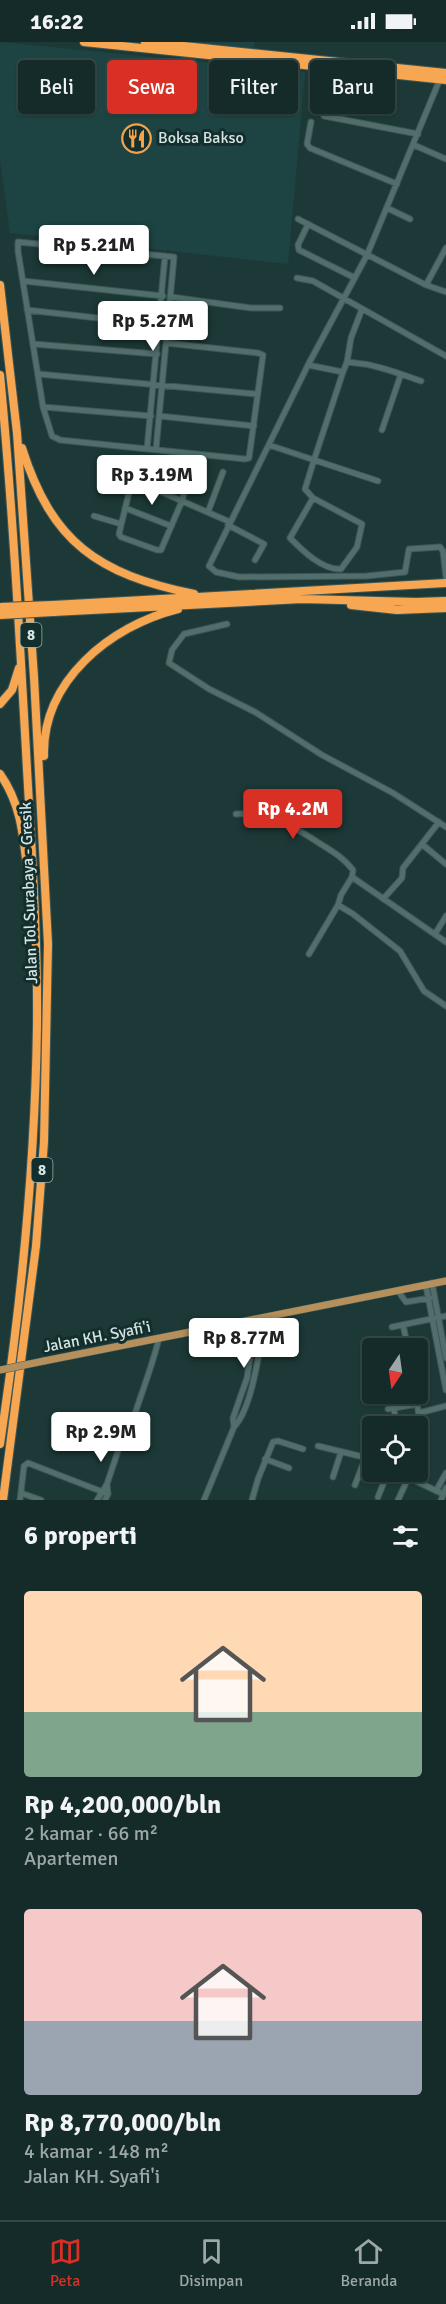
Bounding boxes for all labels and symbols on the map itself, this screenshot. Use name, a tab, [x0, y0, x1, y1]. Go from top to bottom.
restaurant icon: Boksa Bakso	[121, 122, 153, 154]
place label: Boksa Bakso	[158, 128, 244, 148]
pin: Rp 5.21M	[32, 225, 156, 276]
pin: Rp 5.27M	[91, 301, 215, 352]
pin: Rp 3.19M	[90, 455, 214, 506]
road number: 8	[20, 623, 42, 647]
pin: Rp 4.2M	[238, 789, 348, 840]
street label: Jalan Tol Surabaya - Gresik	[16, 802, 42, 984]
road number: 8	[32, 1158, 52, 1182]
street label: Jalan KH. Syafi'i	[42, 1317, 152, 1357]
pin: Rp 8.77M	[182, 1318, 306, 1369]
north arrow	[362, 1338, 428, 1404]
pin: Rp 2.9M	[46, 1412, 156, 1463]

